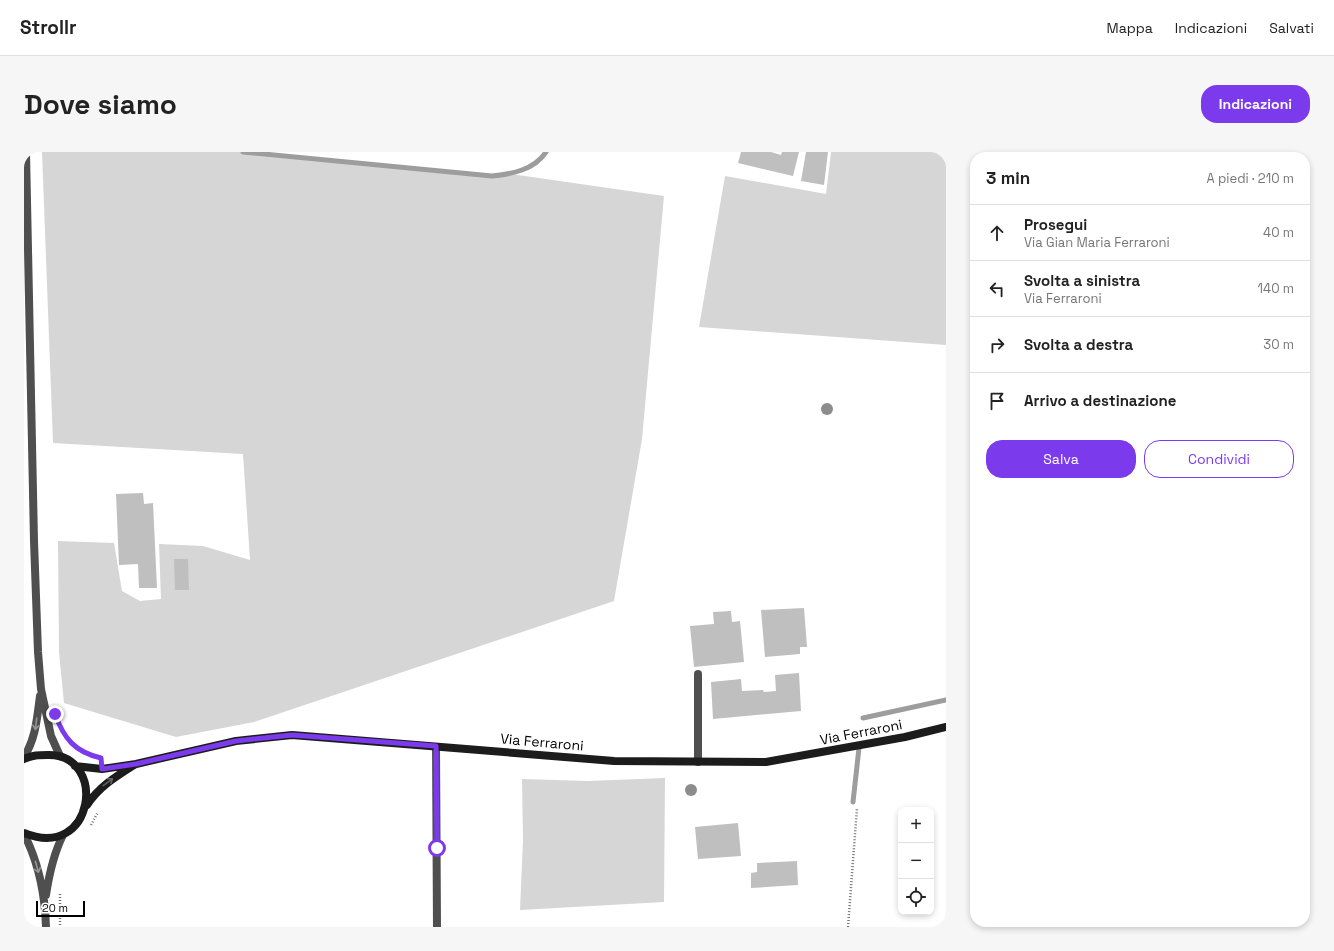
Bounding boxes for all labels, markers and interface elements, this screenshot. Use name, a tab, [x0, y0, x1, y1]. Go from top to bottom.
text: Strollr	[20, 15, 77, 40]
text: Mappa	[1107, 19, 1153, 37]
text: Indicazioni	[1175, 19, 1247, 37]
text: Salvati	[1269, 19, 1314, 37]
button: Indicazioni	[1201, 85, 1310, 123]
text: Dove siamo	[24, 86, 177, 122]
text: 3 min	[986, 167, 1030, 189]
text: A piedi · 210 m	[1207, 170, 1294, 187]
text: Prosegui	[1024, 215, 1087, 234]
icon: ahead	[986, 222, 1008, 244]
text: 40 m	[1263, 224, 1294, 241]
text: Via Gian Maria Ferraroni	[1024, 234, 1170, 251]
text: Svolta a sinistra	[1024, 271, 1140, 290]
icon: left	[986, 278, 1008, 300]
text: 140 m	[1258, 280, 1294, 297]
text: Via Ferraroni	[1024, 290, 1102, 307]
icon: right	[986, 334, 1008, 356]
text: Svolta a destra	[1024, 335, 1133, 354]
text: 30 m	[1263, 336, 1294, 353]
icon: arrive	[986, 390, 1008, 412]
text: Arrivo a destinazione	[1024, 391, 1176, 410]
button: Salva	[986, 440, 1136, 478]
button: Condividi	[1144, 440, 1294, 478]
route end	[46, 705, 64, 723]
street label: Via Ferraroni	[818, 715, 904, 749]
one-way arrow	[32, 717, 40, 730]
street label: Via Ferraroni	[500, 729, 584, 755]
one-way arrow	[102, 778, 113, 786]
map controls	[898, 807, 934, 915]
button: +	[898, 807, 934, 843]
route start	[428, 839, 446, 857]
button: −	[898, 843, 934, 879]
one-way arrow	[34, 860, 41, 873]
button: locate	[898, 879, 934, 915]
scale bar	[36, 899, 85, 918]
text: 20 m	[42, 901, 68, 915]

